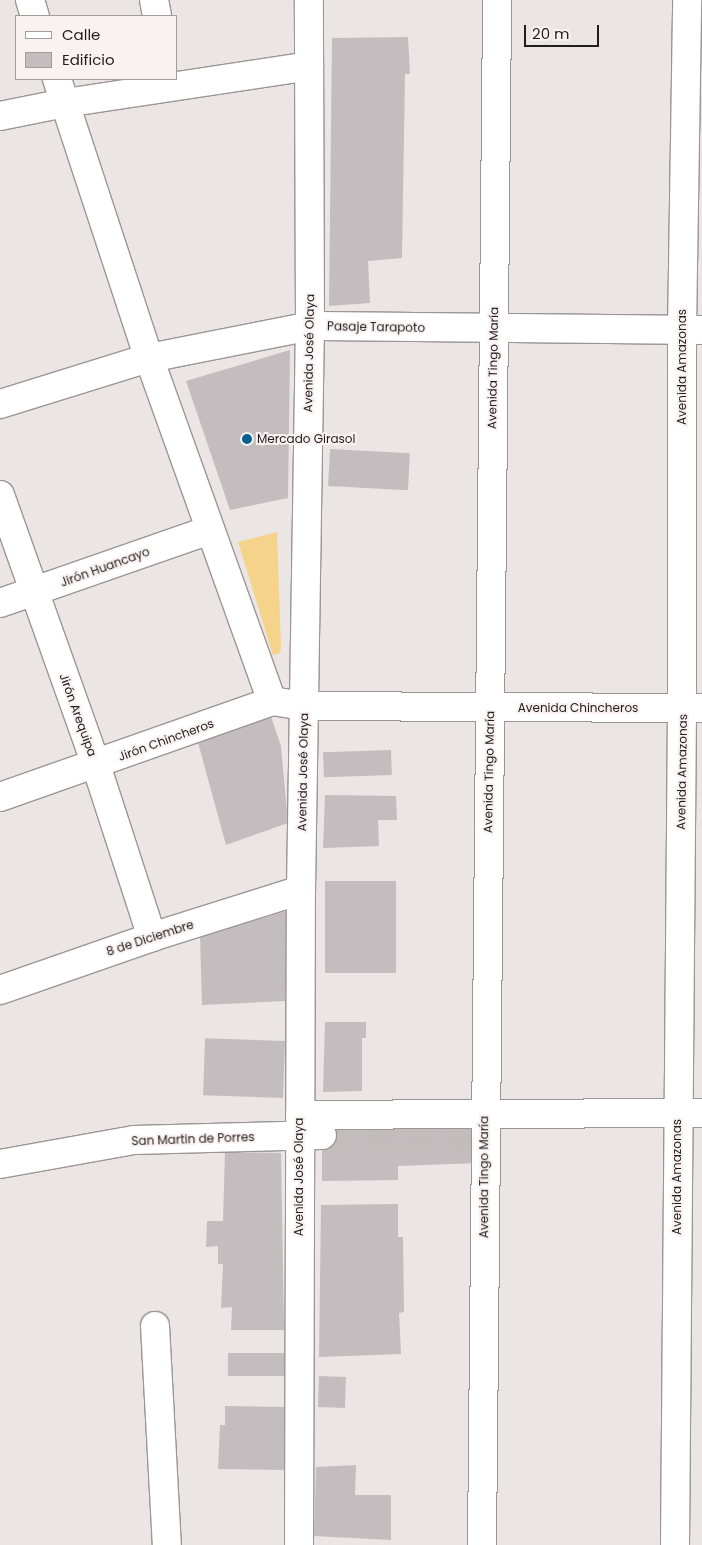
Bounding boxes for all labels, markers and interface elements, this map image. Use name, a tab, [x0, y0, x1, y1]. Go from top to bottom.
legend	[15, 15, 178, 80]
scale bar	[527, 15, 602, 47]
text: 20 m	[532, 23, 570, 44]
text: Calle	[62, 24, 100, 45]
text: Edificio	[62, 49, 115, 70]
street label: Avenida José Olaya	[301, 294, 317, 412]
street label: Avenida Tingo María	[485, 307, 501, 429]
street label: Avenida Amazonas	[675, 309, 689, 425]
street label: Pasaje Tarapoto	[327, 319, 425, 335]
place label: Mercado Girasol	[257, 432, 355, 446]
marker: Mercado Girasol	[241, 433, 253, 445]
street label: Jirón Huancayo	[58, 544, 152, 590]
street label: Jirón Arequipa	[56, 672, 100, 758]
street label: Avenida Chincheros	[518, 701, 638, 715]
street label: Avenida Tingo María	[481, 711, 497, 833]
street label: Avenida José Olaya	[295, 713, 311, 831]
street label: Avenida Amazonas	[674, 714, 690, 830]
street label: Jirón Chincheros	[116, 716, 216, 764]
street label: 8 de Diciembre	[104, 917, 196, 959]
street label: Avenida Tingo María	[477, 1116, 491, 1238]
street label: Avenida José Olaya	[292, 1118, 306, 1236]
street label: Avenida Amazonas	[670, 1119, 684, 1235]
street label: San Martin de Porres	[131, 1130, 255, 1148]

